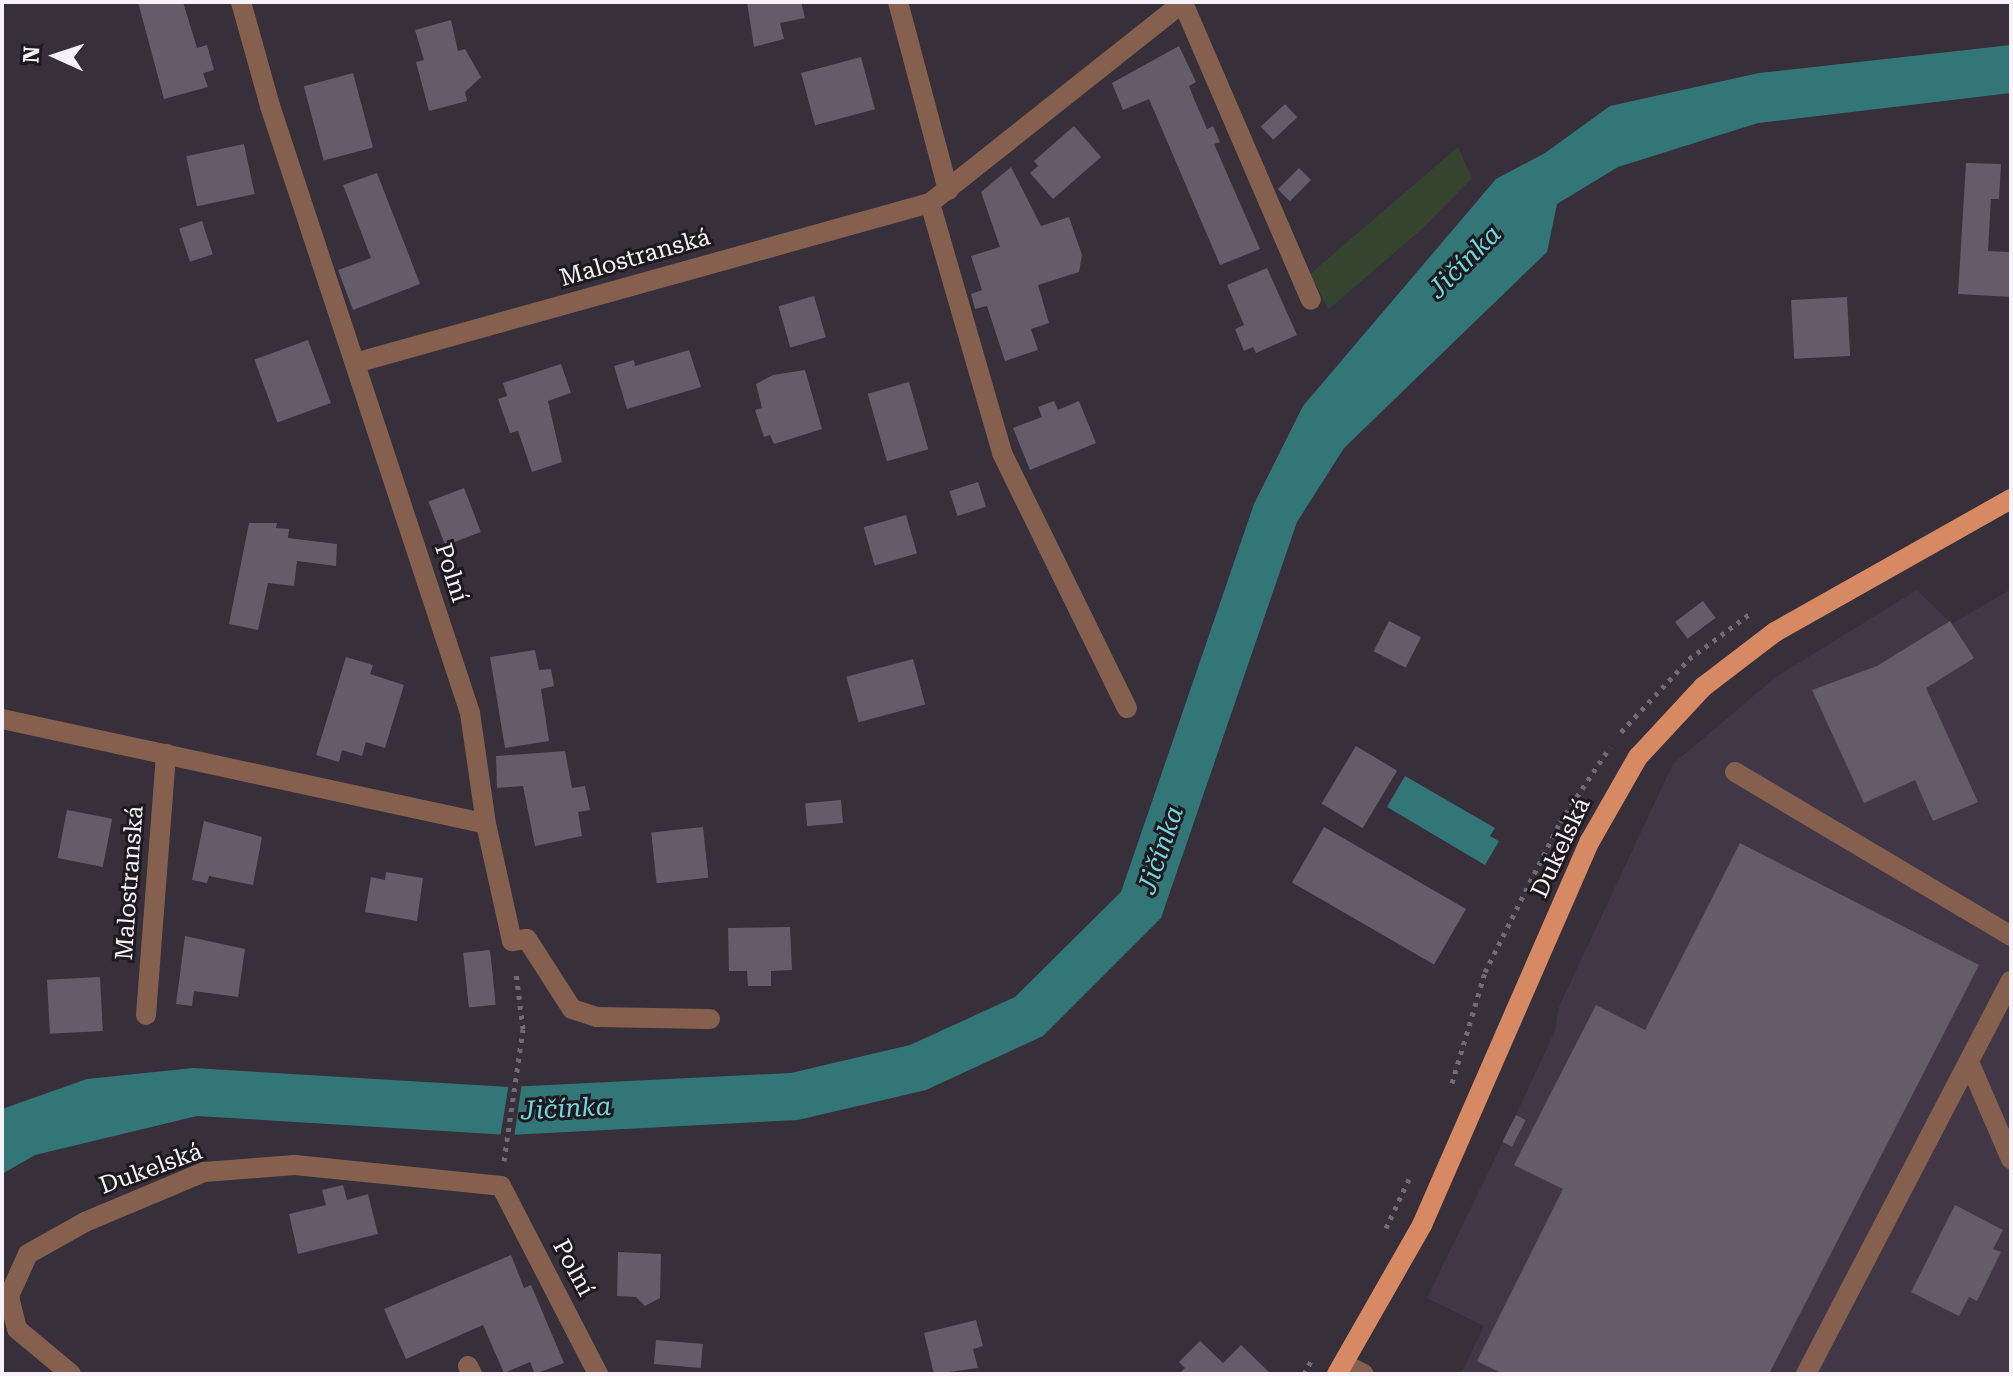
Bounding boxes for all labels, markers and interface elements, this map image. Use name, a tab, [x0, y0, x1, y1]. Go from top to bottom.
north arrow	[16, 16, 96, 96]
text: N	[19, 46, 44, 64]
water label: Jičínka	[1422, 219, 1508, 305]
street label: Malostranská	[557, 223, 713, 293]
street label: Polní	[428, 540, 474, 606]
street label: Dukelská	[1525, 793, 1597, 903]
water label: Jičínka	[1132, 802, 1190, 898]
street label: Malostranská	[110, 805, 150, 961]
water label: Jičínka	[520, 1091, 612, 1127]
street label: Dukelská	[96, 1137, 206, 1201]
street label: Polní	[546, 1235, 600, 1301]

